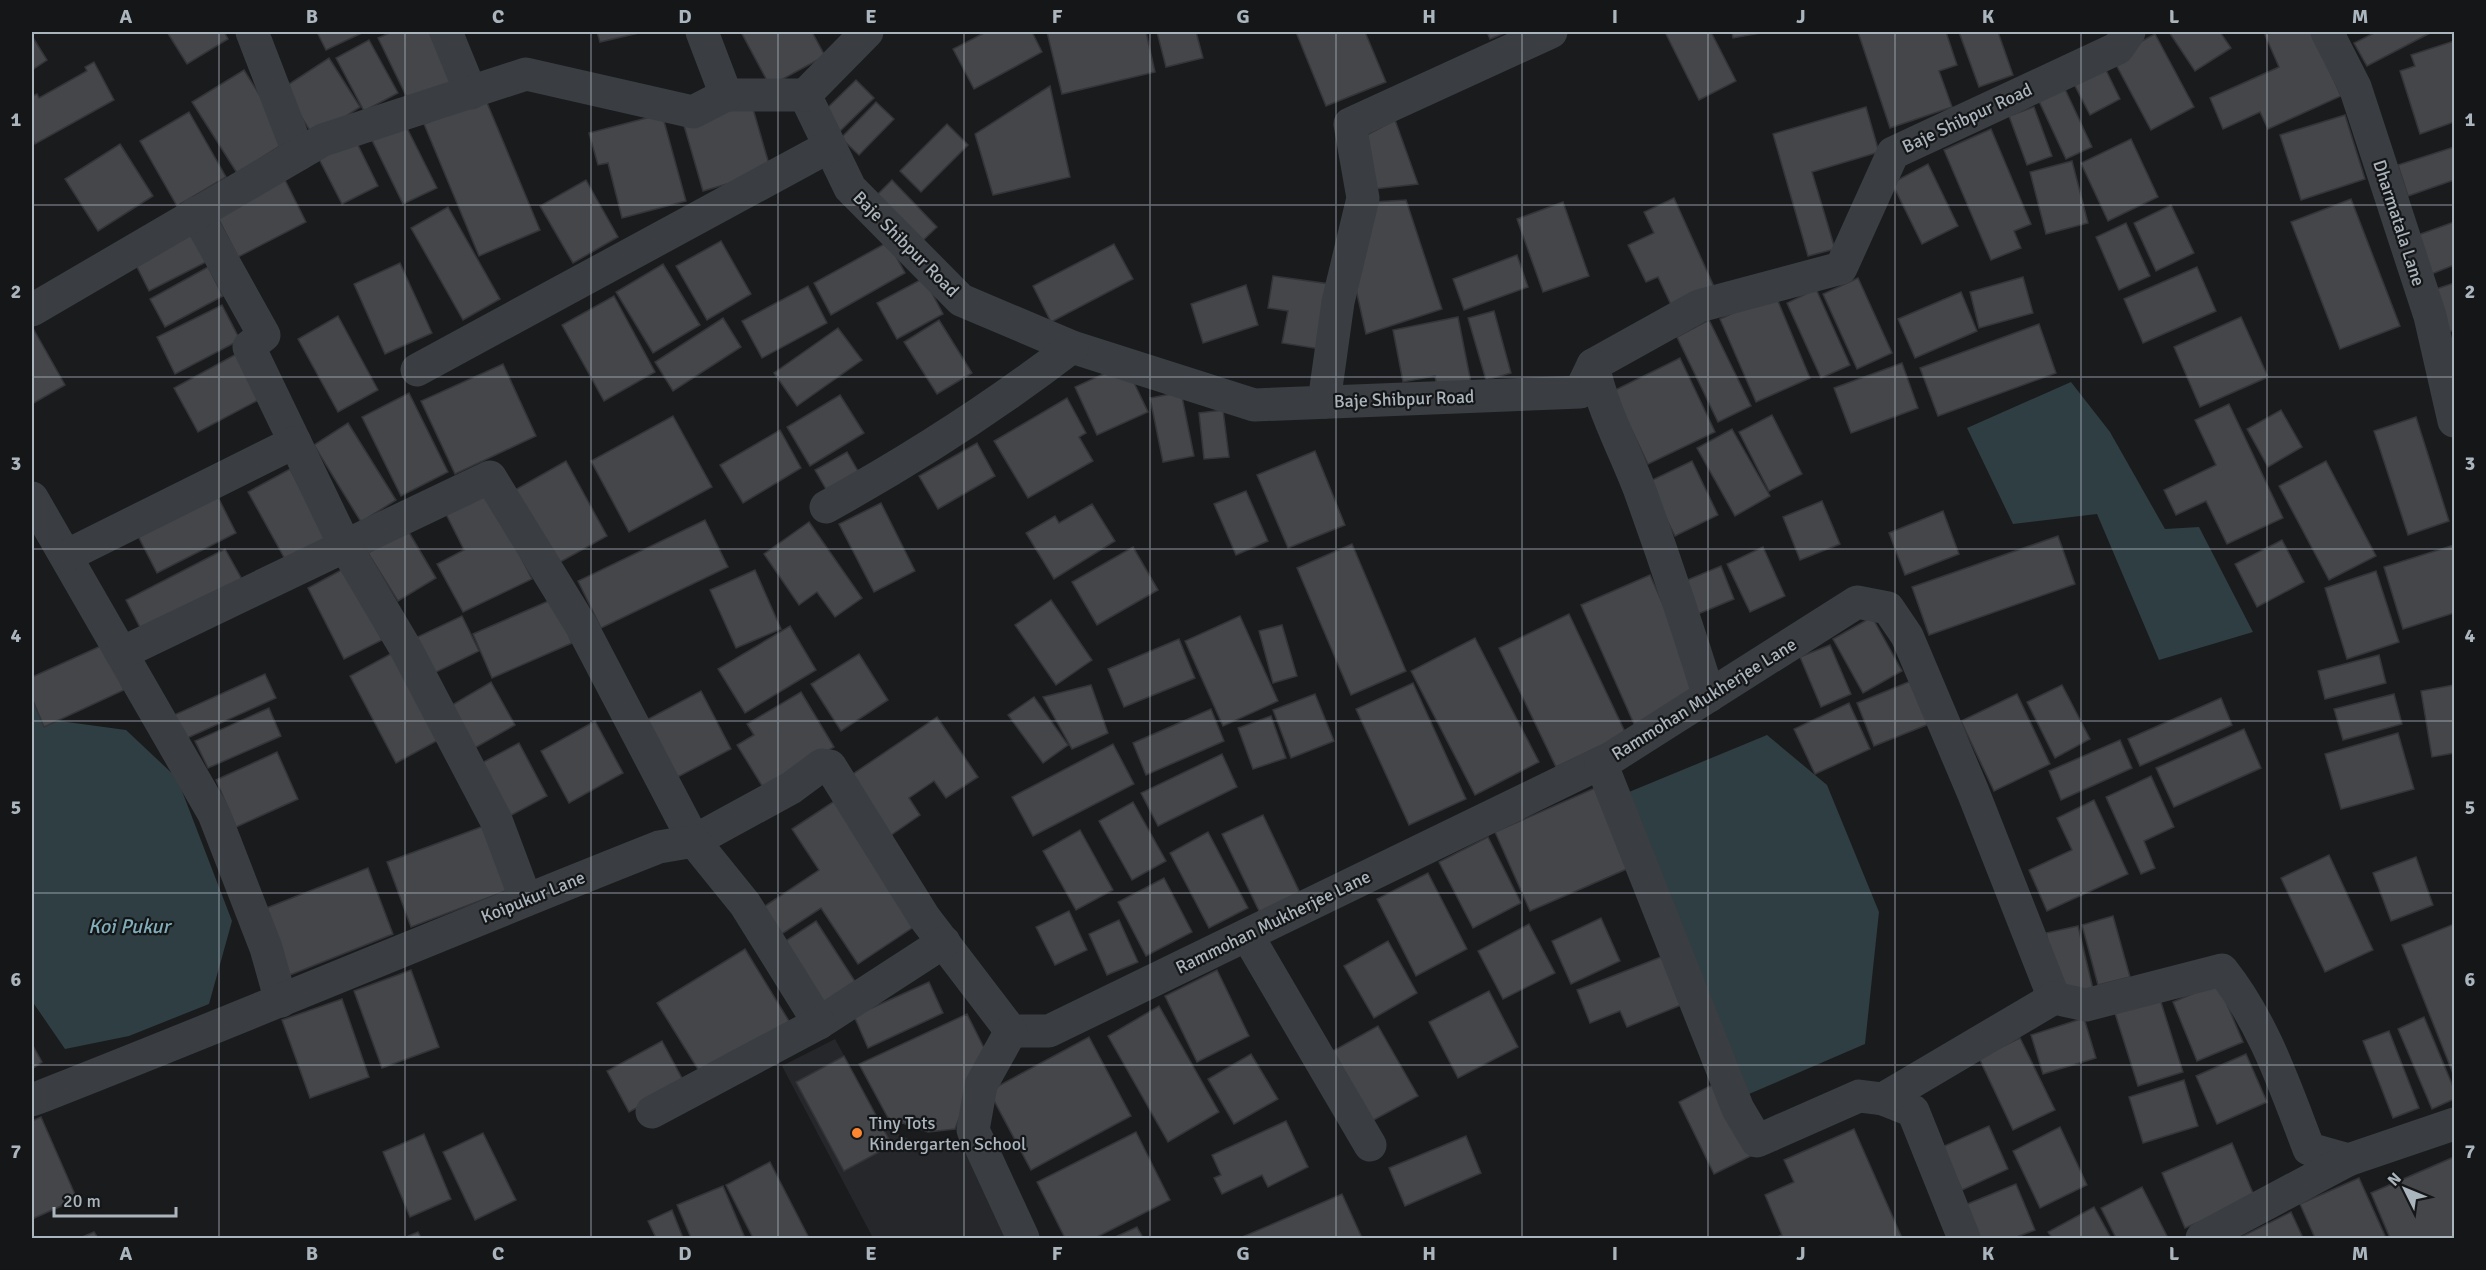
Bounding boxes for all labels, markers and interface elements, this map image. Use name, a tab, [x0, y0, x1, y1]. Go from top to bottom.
text: A	[120, 4, 133, 29]
text: B	[306, 4, 318, 29]
text: C	[492, 4, 504, 29]
text: D	[678, 4, 692, 29]
text: E	[865, 4, 877, 29]
text: F	[1052, 4, 1063, 29]
text: G	[1236, 4, 1250, 29]
text: H	[1422, 4, 1436, 29]
text: I	[1612, 4, 1618, 29]
text: J	[1796, 4, 1806, 29]
text: K	[1982, 4, 1995, 29]
text: L	[2169, 4, 2180, 29]
text: M	[2352, 4, 2368, 29]
street label: Baje Shibpur Road	[1899, 78, 2035, 158]
text: 1	[11, 107, 22, 132]
text: 1	[2465, 107, 2476, 132]
street label: Dharmatala Lane	[2368, 157, 2430, 289]
street label: Baje Shibpur Road	[848, 186, 964, 302]
text: 2	[11, 279, 21, 304]
text: 2	[2465, 279, 2475, 304]
street label: Baje Shibpur Road	[1333, 386, 1475, 412]
text: 3	[11, 451, 21, 476]
text: 3	[2465, 451, 2475, 476]
text: 4	[11, 623, 22, 648]
text: 4	[2465, 623, 2476, 648]
street label: Rammohan Mukherjee Lane	[1607, 633, 1801, 765]
text: 5	[11, 795, 21, 820]
text: 5	[2465, 795, 2475, 820]
street label: Rammohan Mukherjee Lane	[1172, 865, 1374, 979]
street label: Koipukur Lane	[478, 866, 588, 928]
water label: Koi Pukur	[88, 914, 173, 939]
text: 6	[11, 967, 22, 992]
text: 6	[2465, 967, 2476, 992]
place label: Tiny Tots Kindergarten School	[869, 1112, 1026, 1155]
marker: Tiny Tots Kindergarten School	[850, 1126, 864, 1140]
text: 7	[11, 1139, 22, 1164]
text: 7	[2465, 1139, 2476, 1164]
north arrow	[2375, 1159, 2435, 1219]
text: N	[2384, 1169, 2406, 1190]
scale bar	[54, 1180, 176, 1218]
text: 20 m	[63, 1190, 101, 1212]
text: A	[120, 1241, 133, 1266]
text: B	[306, 1241, 318, 1266]
text: C	[492, 1241, 504, 1266]
text: D	[678, 1241, 692, 1266]
text: E	[865, 1241, 877, 1266]
text: F	[1052, 1241, 1063, 1266]
text: G	[1236, 1241, 1250, 1266]
text: H	[1422, 1241, 1436, 1266]
text: I	[1612, 1241, 1618, 1266]
text: J	[1796, 1241, 1806, 1266]
text: K	[1982, 1241, 1995, 1266]
text: L	[2169, 1241, 2180, 1266]
text: M	[2352, 1241, 2368, 1266]

